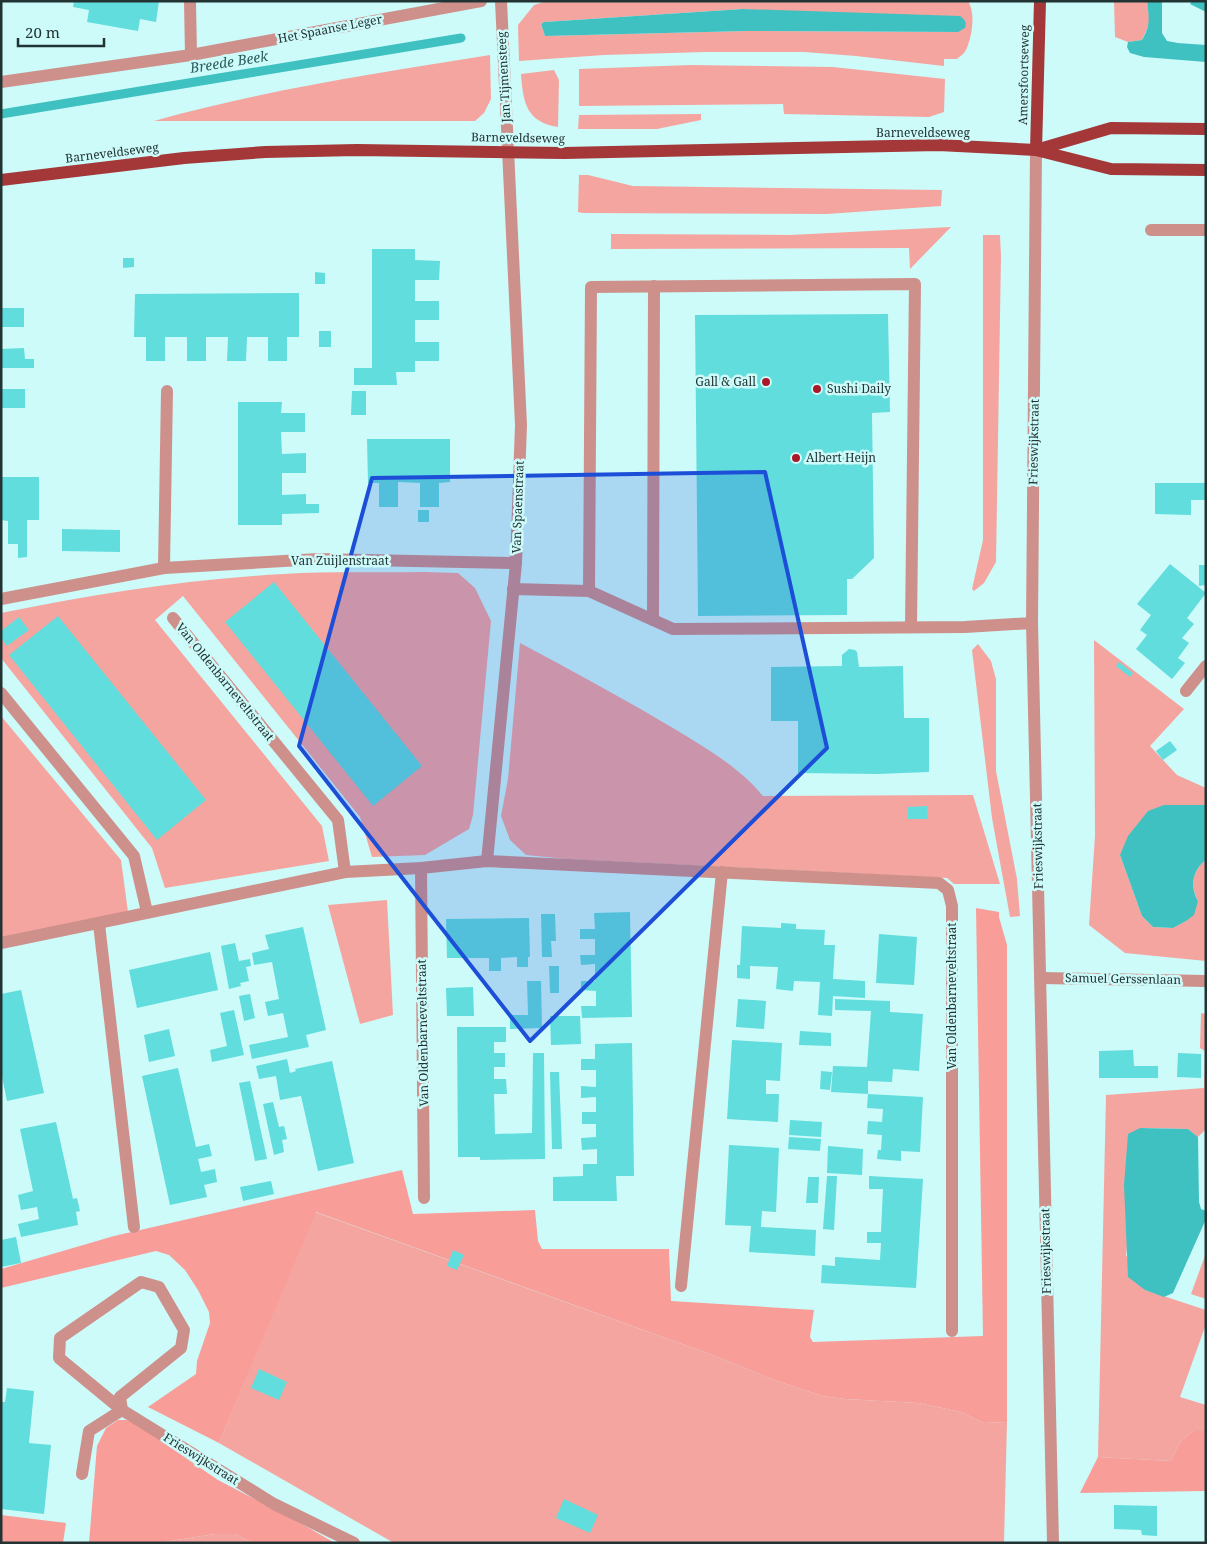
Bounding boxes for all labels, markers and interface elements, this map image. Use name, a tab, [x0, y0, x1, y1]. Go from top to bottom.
street label: Het Spaanse Leger	[276, 10, 384, 47]
scale bar	[18, 15, 104, 47]
text: 20 m	[25, 22, 60, 42]
street label: Amersfoortseweg	[1014, 24, 1033, 125]
street label: Jan Tijmensteeg	[493, 31, 514, 124]
water label: Breede Beek	[188, 46, 270, 77]
street label: Barneveldseweg	[876, 124, 970, 141]
street label: Barneveldseweg	[471, 128, 566, 147]
street label: Barneveldseweg	[64, 138, 160, 167]
place label: Gall & Gall	[695, 373, 756, 390]
marker: Gall & Gall	[760, 376, 772, 388]
place label: Sushi Daily	[827, 380, 891, 397]
marker: Sushi Daily	[811, 383, 823, 395]
street label: Frieswijkstraat	[1024, 399, 1043, 485]
place label: Albert Heijn	[806, 449, 876, 466]
marker: Albert Heijn	[790, 452, 802, 464]
street label: Van Spaenstraat	[507, 460, 528, 554]
street label: Van Zuijlenstraat	[291, 552, 389, 569]
street label: Van Oldenbarneveltstraat	[172, 619, 278, 744]
street label: Frieswijkstraat	[1028, 803, 1047, 889]
street label: Van Oldenbarneveltstraat	[943, 922, 960, 1070]
street label: Van Oldenbarneveltstraat	[413, 959, 432, 1107]
street label: Samuel Gerssenlaan	[1065, 969, 1181, 988]
street label: Frieswijkstraat	[1036, 1208, 1055, 1294]
street label: Frieswijkstraat	[160, 1429, 242, 1489]

